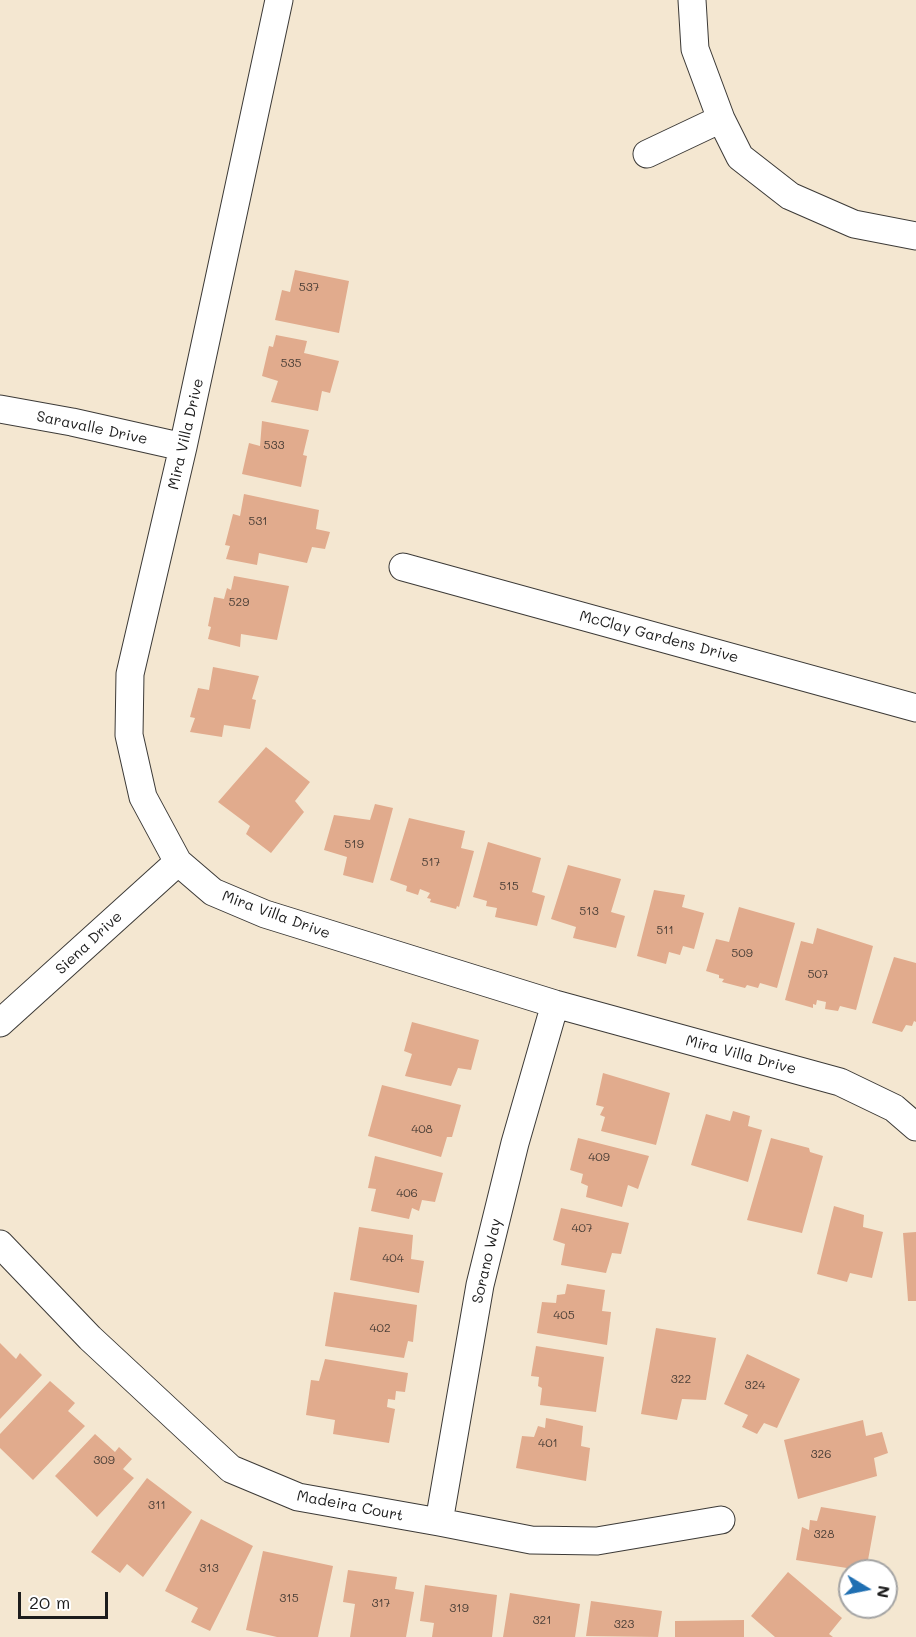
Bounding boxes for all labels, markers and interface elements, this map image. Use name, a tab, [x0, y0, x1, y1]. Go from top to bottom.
house number: 537	[299, 280, 319, 294]
house number: 535	[280, 356, 302, 370]
street label: Mira Villa Drive	[164, 377, 208, 491]
street label: Saravalle Drive	[35, 407, 149, 449]
house number: 533	[263, 438, 285, 452]
house number: 531	[248, 514, 268, 528]
house number: 529	[229, 595, 249, 609]
street label: McClay Gardens Drive	[577, 607, 741, 667]
house number: 519	[344, 837, 364, 851]
house number: 517	[421, 855, 441, 869]
house number: 515	[499, 879, 519, 893]
street label: Mira Villa Drive	[219, 887, 333, 943]
house number: 513	[579, 904, 599, 918]
street label: Siena Drive	[52, 908, 126, 978]
house number: 511	[656, 923, 674, 937]
house number: 509	[731, 946, 753, 960]
house number: 507	[807, 967, 829, 981]
street label: Mira Villa Drive	[684, 1032, 798, 1078]
house number: 408	[411, 1122, 433, 1136]
house number: 409	[588, 1150, 610, 1164]
house number: 406	[396, 1186, 418, 1200]
street label: Sorano Way	[468, 1217, 506, 1305]
house number: 407	[571, 1221, 593, 1235]
house number: 404	[382, 1251, 404, 1265]
house number: 405	[553, 1308, 575, 1322]
house number: 402	[369, 1321, 391, 1335]
house number: 322	[671, 1372, 691, 1386]
house number: 324	[745, 1378, 765, 1392]
house number: 401	[538, 1436, 558, 1450]
house number: 326	[811, 1447, 831, 1461]
house number: 309	[93, 1453, 115, 1467]
street label: Madeira Court	[295, 1487, 405, 1525]
house number: 311	[148, 1498, 166, 1512]
house number: 328	[814, 1527, 834, 1541]
north arrow	[838, 1559, 898, 1619]
house number: 313	[199, 1561, 219, 1575]
scale bar	[21, 1580, 111, 1618]
text: N	[873, 1584, 896, 1600]
text: 20 m	[29, 1590, 70, 1614]
house number: 315	[279, 1591, 299, 1605]
house number: 317	[371, 1596, 391, 1610]
house number: 319	[449, 1601, 469, 1615]
house number: 321	[532, 1613, 552, 1627]
house number: 323	[614, 1617, 634, 1631]

